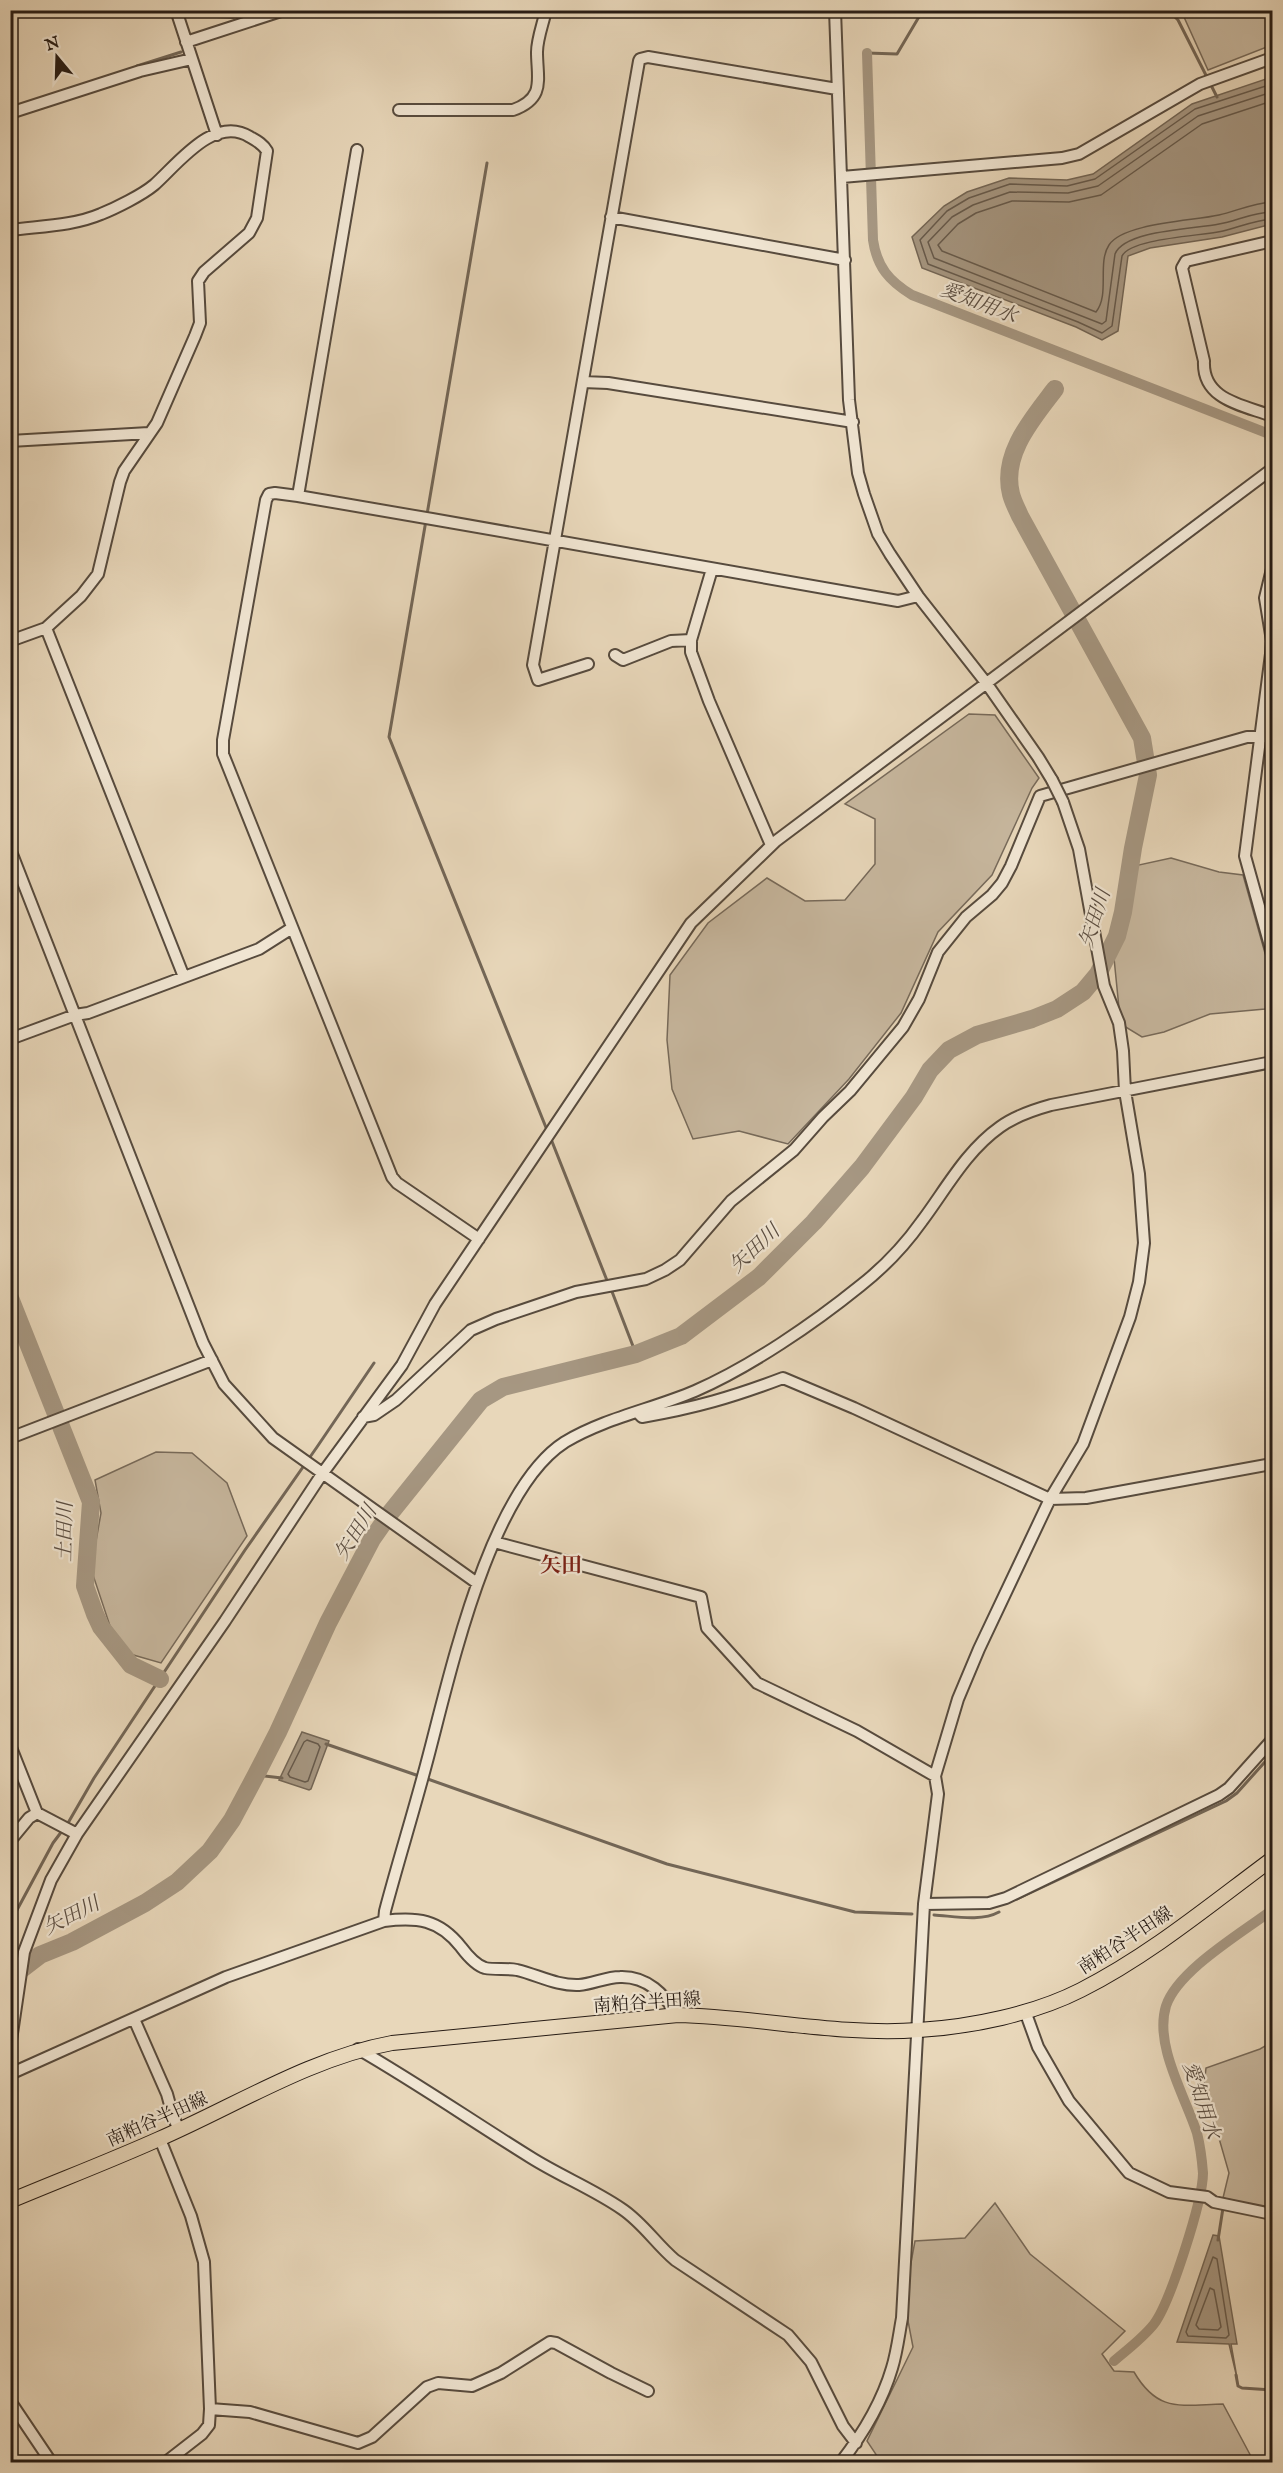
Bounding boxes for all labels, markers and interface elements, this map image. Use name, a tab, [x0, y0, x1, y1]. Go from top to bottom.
north arrow	[27, 27, 87, 87]
text: N	[42, 33, 63, 57]
water label: 愛知用水	[937, 277, 1022, 330]
water label: 矢田川	[1074, 884, 1117, 951]
water label: 矢田川	[725, 1218, 787, 1279]
water label: 矢田川	[330, 1499, 384, 1565]
water label: 土田川	[52, 1500, 79, 1562]
district label: 矢田	[540, 1553, 582, 1580]
water label: 矢田川	[39, 1891, 106, 1941]
street label: 南粕谷半田線	[1074, 1902, 1177, 1980]
street label: 南粕谷半田線	[592, 1988, 702, 2019]
water label: 愛知用水	[1176, 2059, 1225, 2144]
street label: 南粕谷半田線	[104, 2088, 212, 2153]

